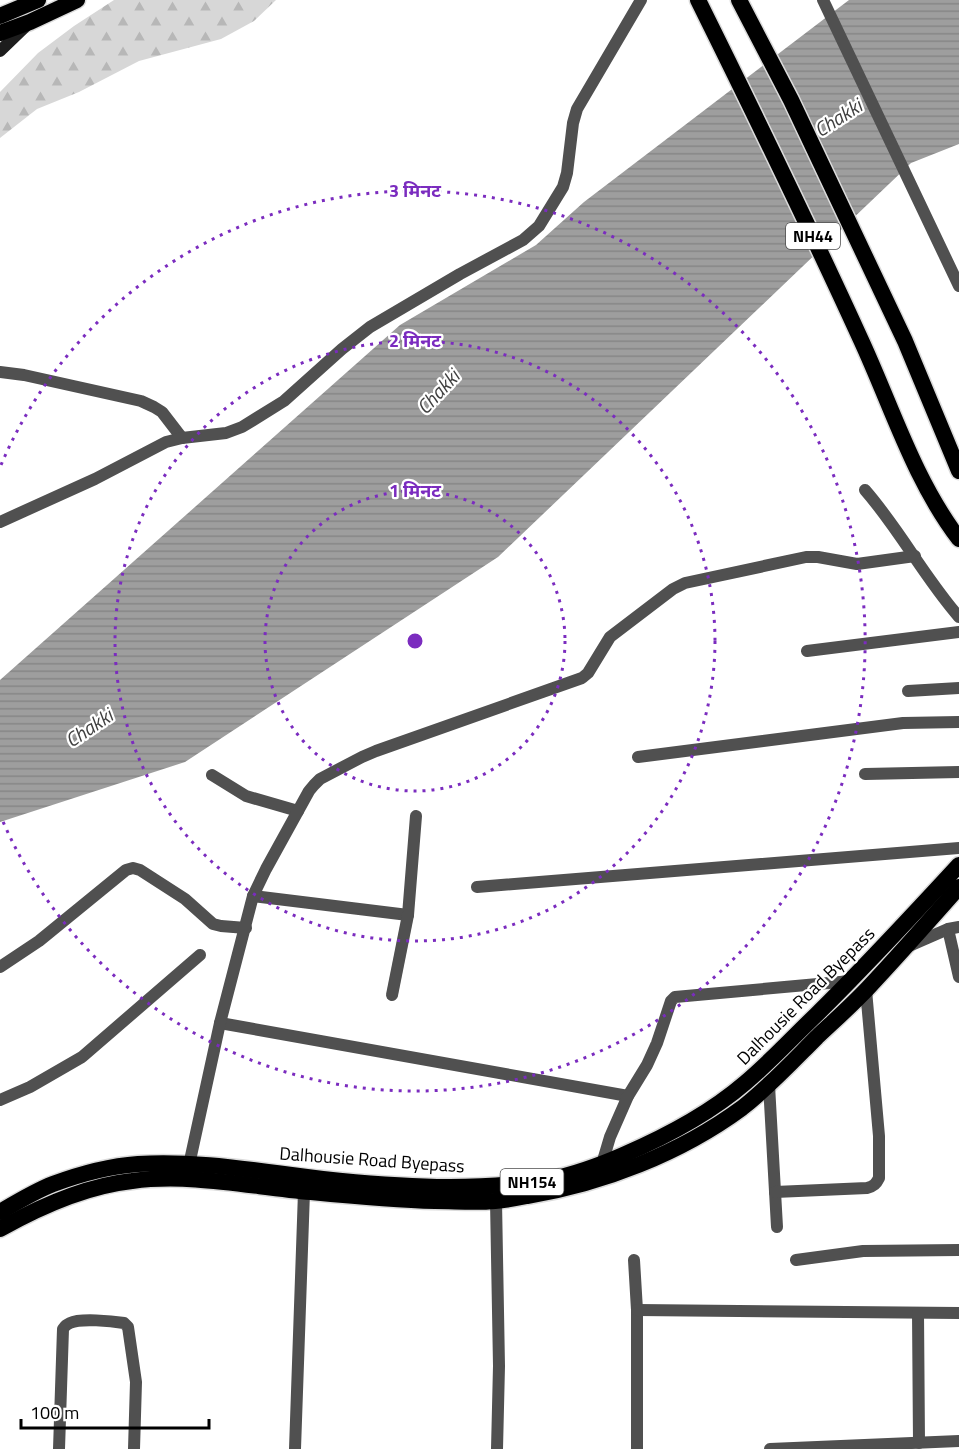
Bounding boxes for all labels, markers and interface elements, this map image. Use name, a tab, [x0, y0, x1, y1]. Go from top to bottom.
water label: Chakki	[807, 89, 870, 145]
text: 3 मिनट	[389, 177, 441, 204]
road number: NH44	[786, 223, 840, 249]
text: 2 मिनट	[389, 327, 441, 354]
water label: Chakki	[409, 360, 469, 421]
text: 1 मिनट	[389, 477, 441, 504]
centre of rings	[405, 631, 425, 651]
water label: Chakki	[59, 699, 121, 755]
street label: Dalhousie Road Byepass	[730, 920, 881, 1071]
street label: Dalhousie Road Byepass	[278, 1140, 466, 1179]
road number: NH154	[500, 1169, 564, 1195]
scale bar	[21, 1392, 208, 1430]
text: 100 m	[30, 1399, 79, 1426]

